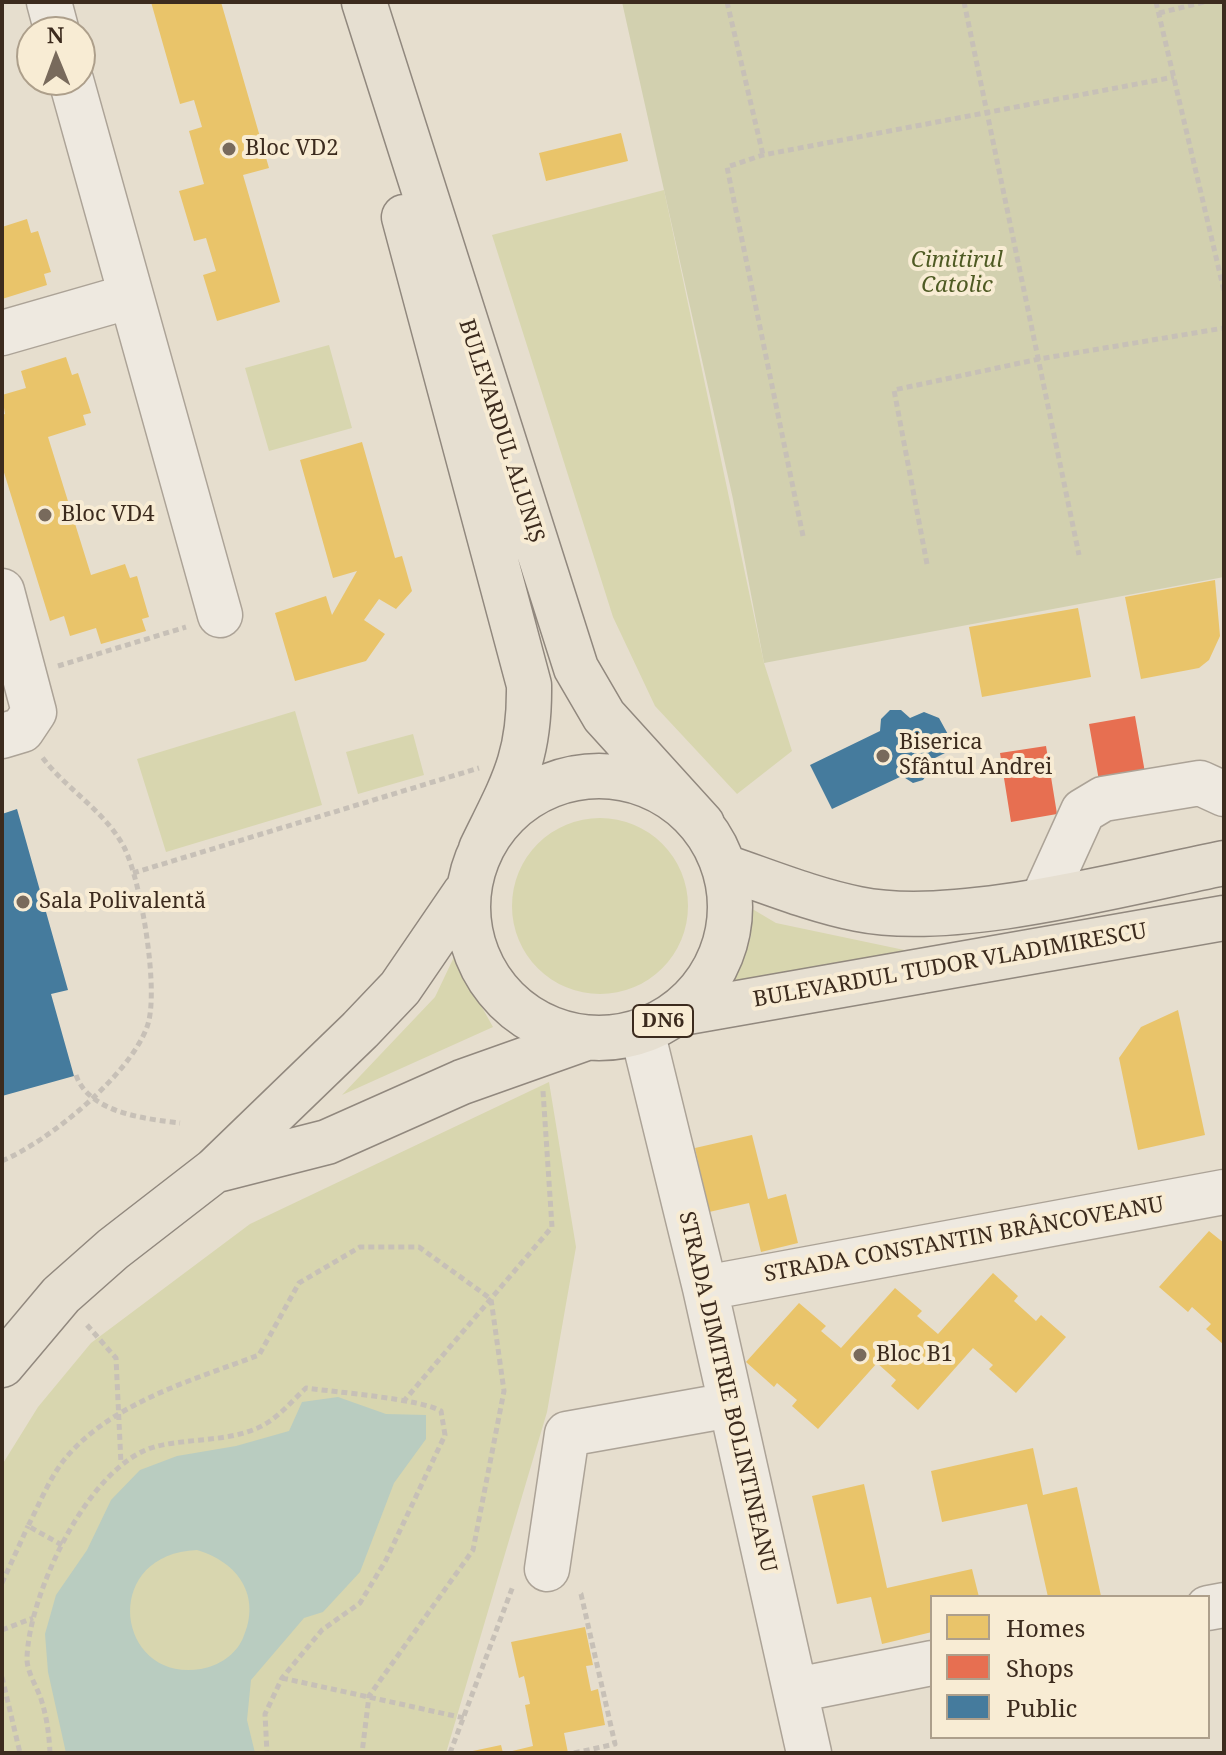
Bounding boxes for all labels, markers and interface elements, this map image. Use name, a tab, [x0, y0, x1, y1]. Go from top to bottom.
north arrow	[16, 16, 96, 96]
text: N	[47, 19, 65, 49]
place label: Bloc VD2	[245, 136, 339, 162]
marker: Bloc VD2	[220, 140, 238, 158]
park label: Cimitirul Catolic	[911, 248, 1003, 300]
street label: BULEVARDUL ALUNIȘ	[452, 316, 550, 546]
place label: Bloc VD4	[61, 502, 155, 528]
marker: Bloc VD4	[36, 506, 54, 524]
place label: Biserica Sfântul Andrei	[899, 730, 1052, 782]
marker: Biserica Sfântul Andrei	[874, 747, 892, 765]
place label: Sala Polivalentă	[39, 889, 206, 915]
marker: Sala Polivalentă	[14, 893, 32, 911]
street label: BULEVARDUL TUDOR VLADIMIRESCU	[751, 918, 1149, 1014]
road number: DN6	[633, 1005, 693, 1037]
street label: STRADA CONSTANTIN BRÂNCOVEANU	[762, 1192, 1166, 1288]
street label: STRADA DIMITRIE BOLINTINEANU	[673, 1209, 781, 1575]
place label: Bloc B1	[876, 1342, 953, 1368]
marker: Bloc B1	[851, 1346, 869, 1364]
legend	[930, 1595, 1210, 1739]
text: Homes	[1006, 1611, 1085, 1644]
text: Shops	[1006, 1651, 1074, 1684]
text: Public	[1006, 1691, 1077, 1724]

